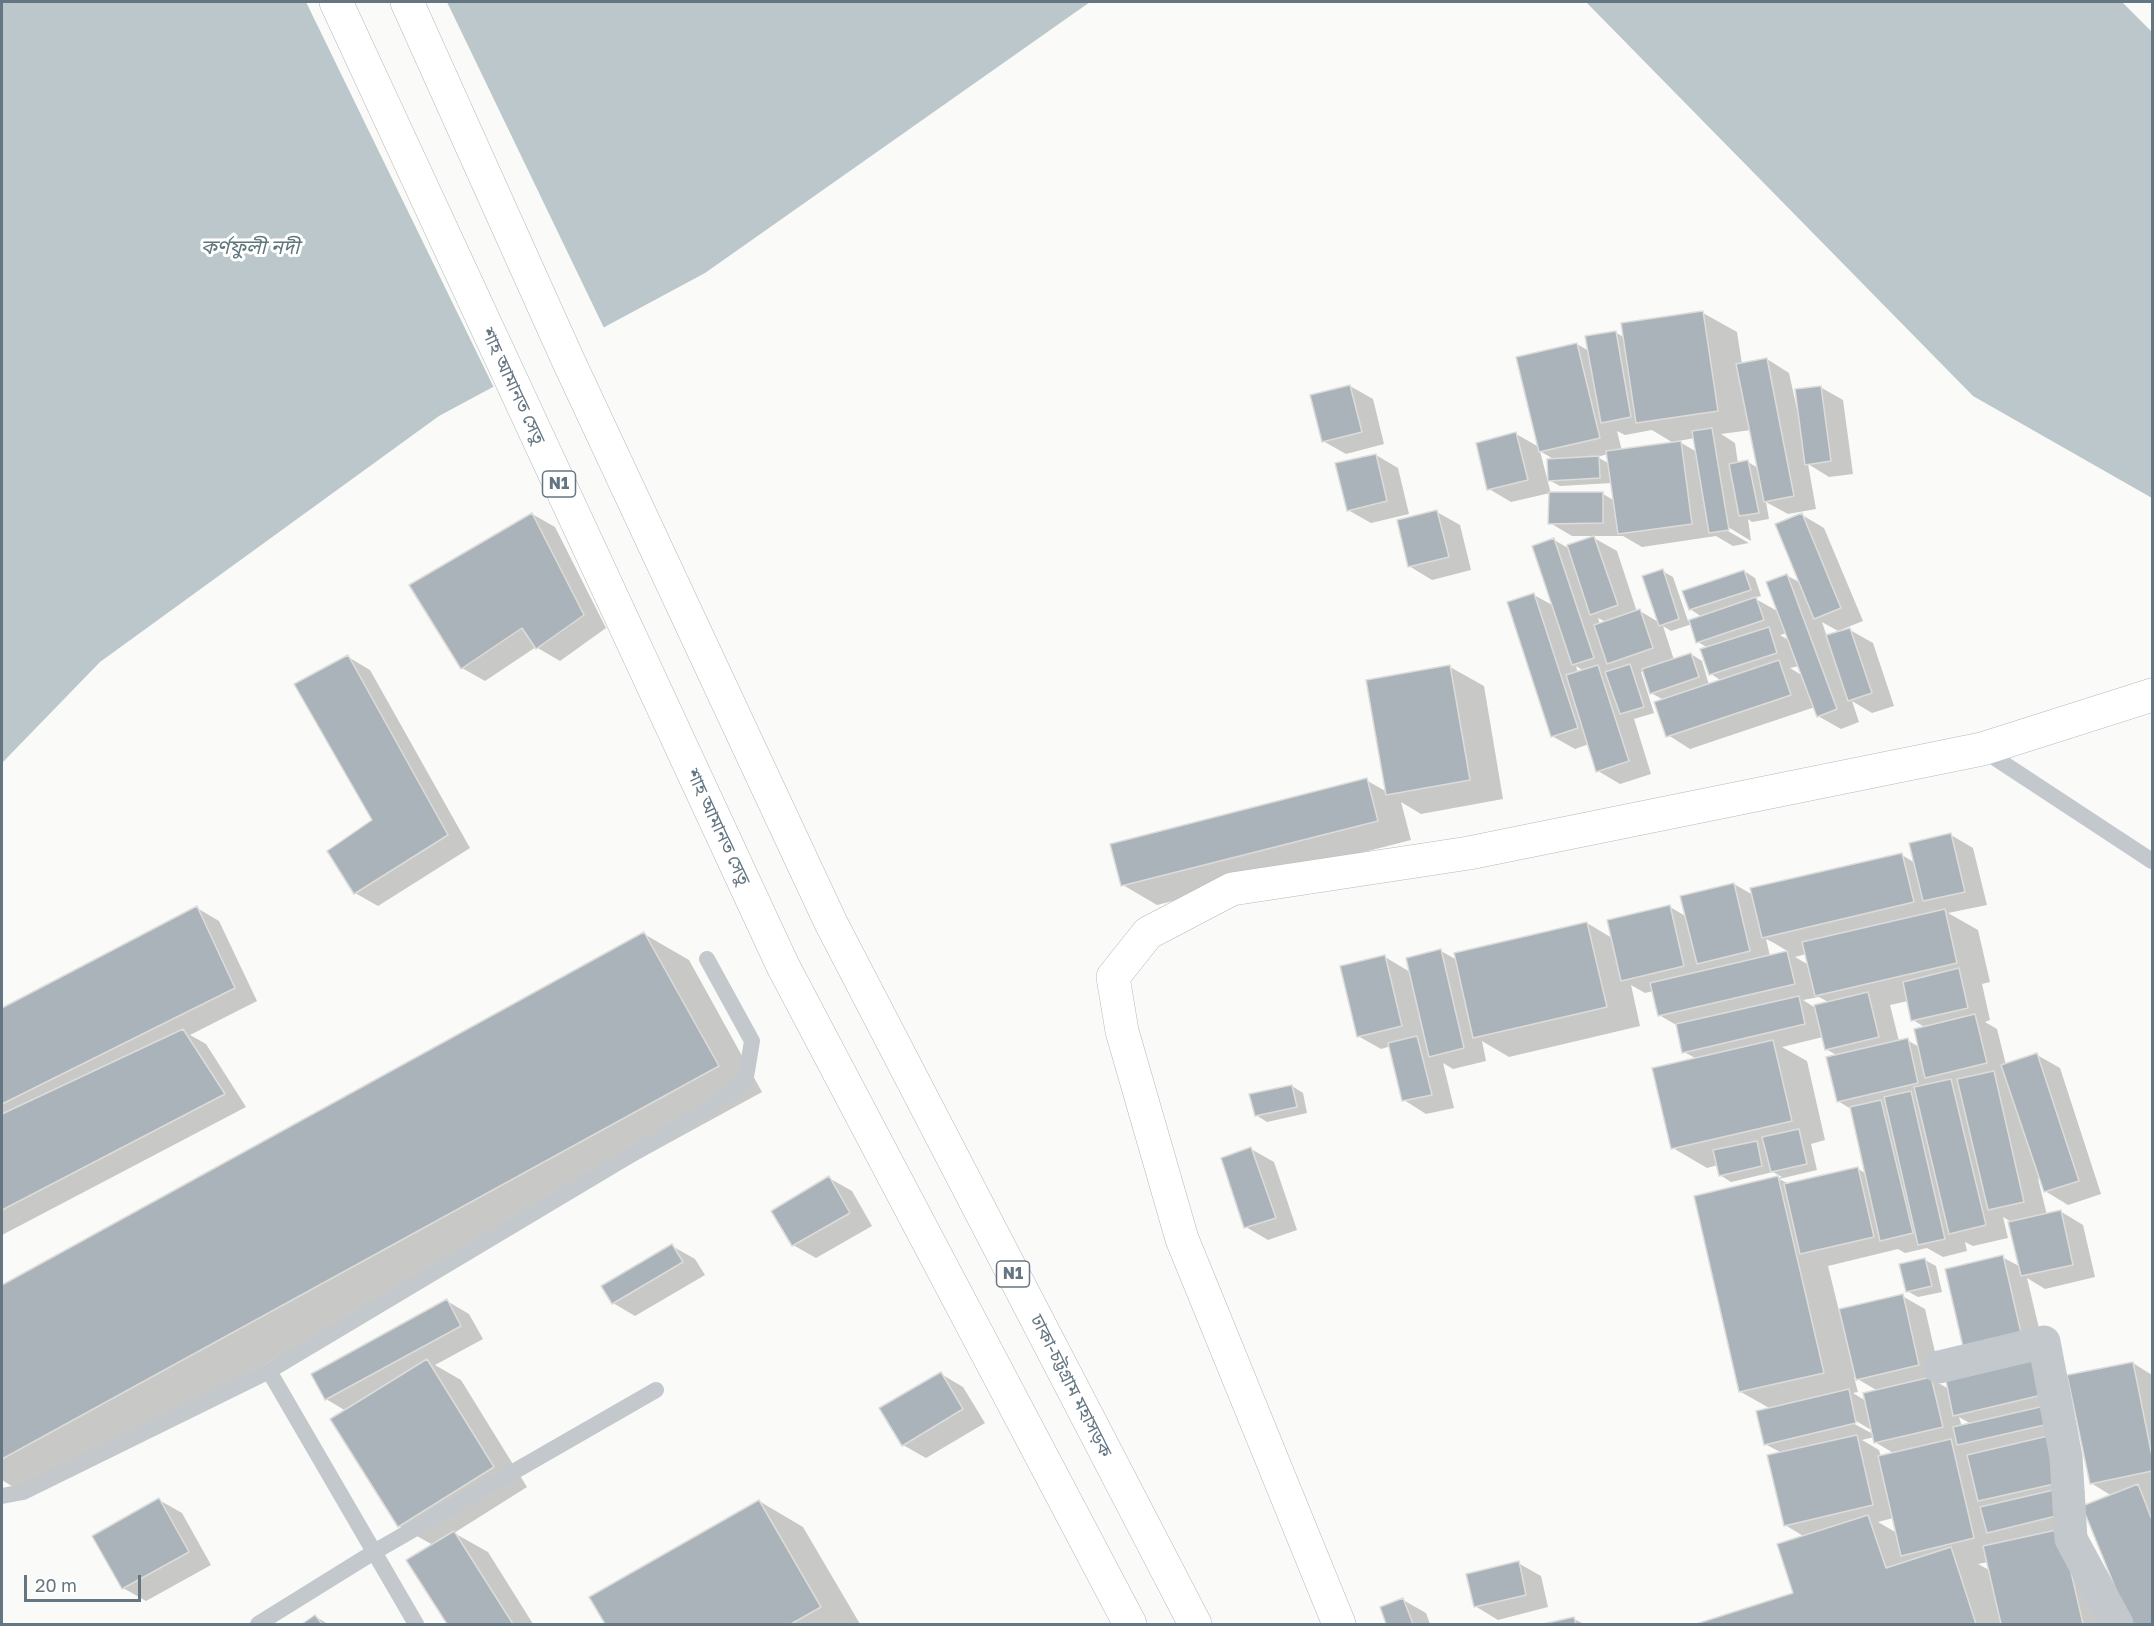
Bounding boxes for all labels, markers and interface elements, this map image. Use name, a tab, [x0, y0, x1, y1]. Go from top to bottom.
water label: কর্ণফুলী নদী	[201, 236, 299, 260]
street label: শাহ আমানত সেতু	[477, 324, 549, 448]
road number: N1	[542, 471, 576, 497]
street label: শাহ আমানত সেতু	[682, 765, 754, 889]
road number: N1	[996, 1261, 1030, 1287]
street label: ঢাকা-চট্টগ্রাম মহাসড়ক	[1026, 1311, 1116, 1461]
scale bar	[27, 1563, 144, 1601]
text: 20 m	[35, 1574, 77, 1596]

